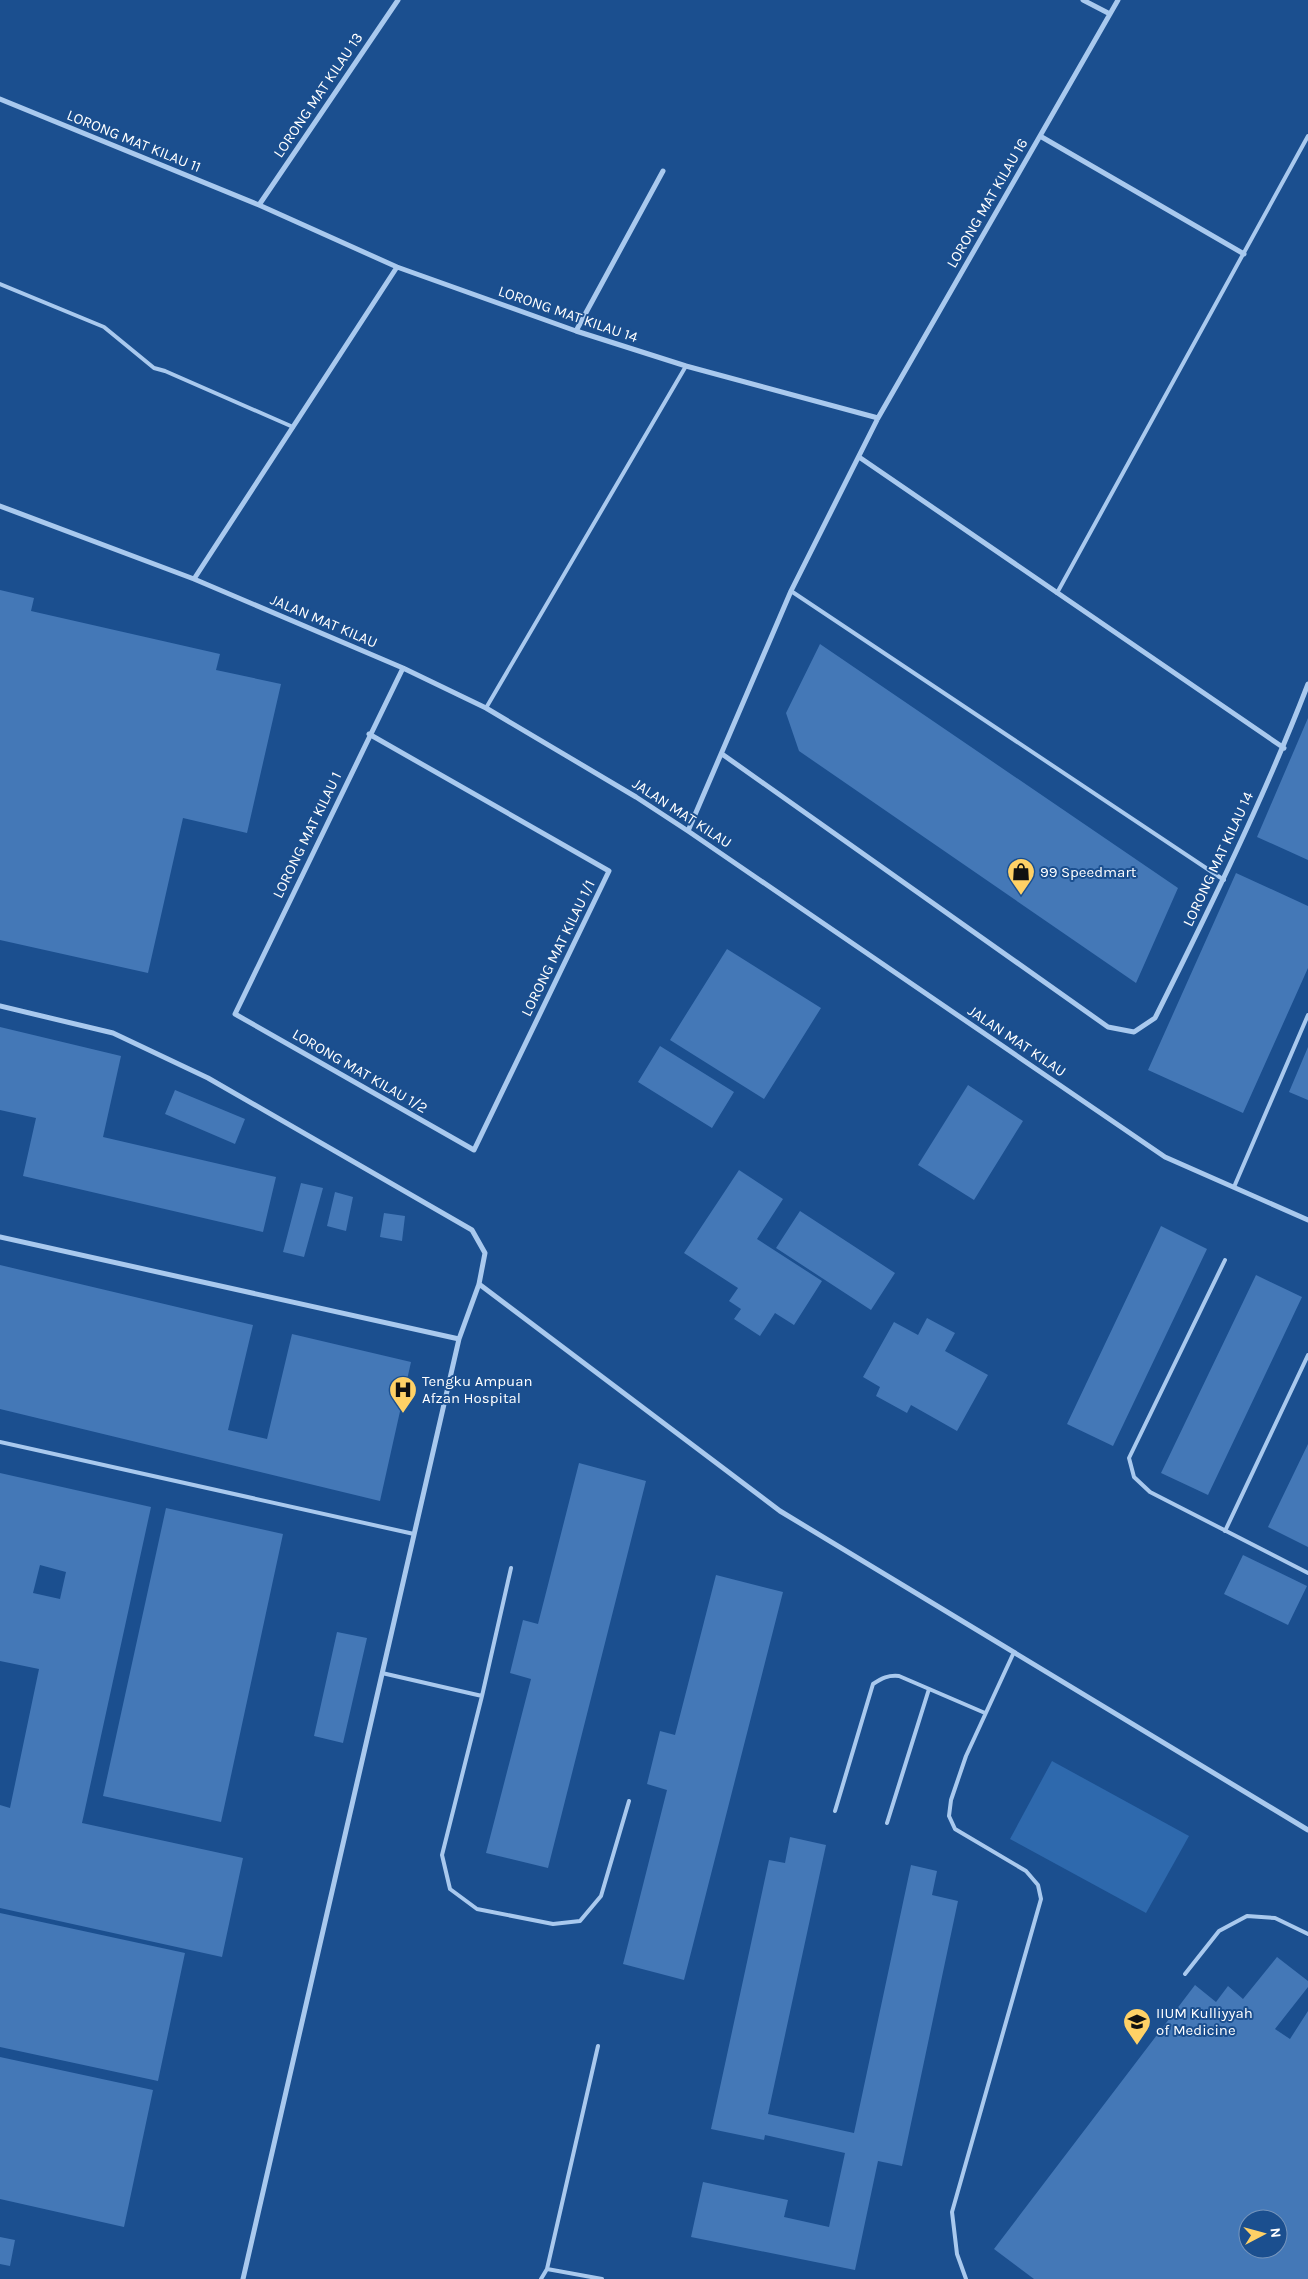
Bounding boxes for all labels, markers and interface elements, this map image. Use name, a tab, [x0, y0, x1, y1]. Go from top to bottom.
street label: LORONG MAT KILAU 13	[269, 29, 367, 161]
street label: LORONG MAT KILAU 11	[64, 106, 204, 176]
street label: LORONG MAT KILAU 16	[943, 135, 1031, 271]
street label: LORONG MAT KILAU 14	[496, 282, 641, 347]
street label: JALAN MAT KILAU	[268, 590, 380, 652]
street label: LORONG MAT KILAU 1	[269, 769, 345, 901]
street label: JALAN MAT KILAU	[629, 774, 735, 852]
street label: LORONG MAT KILAU 14	[1179, 788, 1257, 929]
shop icon: 99 Speedmart	[1006, 857, 1036, 896]
place label: 99 Speedmart	[1040, 863, 1137, 881]
street label: LORONG MAT KILAU 1/1	[517, 877, 599, 1019]
street label: JALAN MAT KILAU	[964, 1001, 1070, 1081]
street label: LORONG MAT KILAU 1/2	[289, 1025, 431, 1117]
place label: Tengku Ampuan Afzan Hospital	[422, 1372, 533, 1407]
hospital icon: Tengku Ampuan Afzan Hospital	[388, 1375, 418, 1414]
place label: IIUM Kulliyyah of Medicine	[1156, 2004, 1253, 2039]
school or university icon: IIUM Kulliyyah of Medicine	[1122, 2007, 1152, 2046]
north arrow	[1238, 2209, 1288, 2259]
text: N	[1266, 2227, 1284, 2239]

